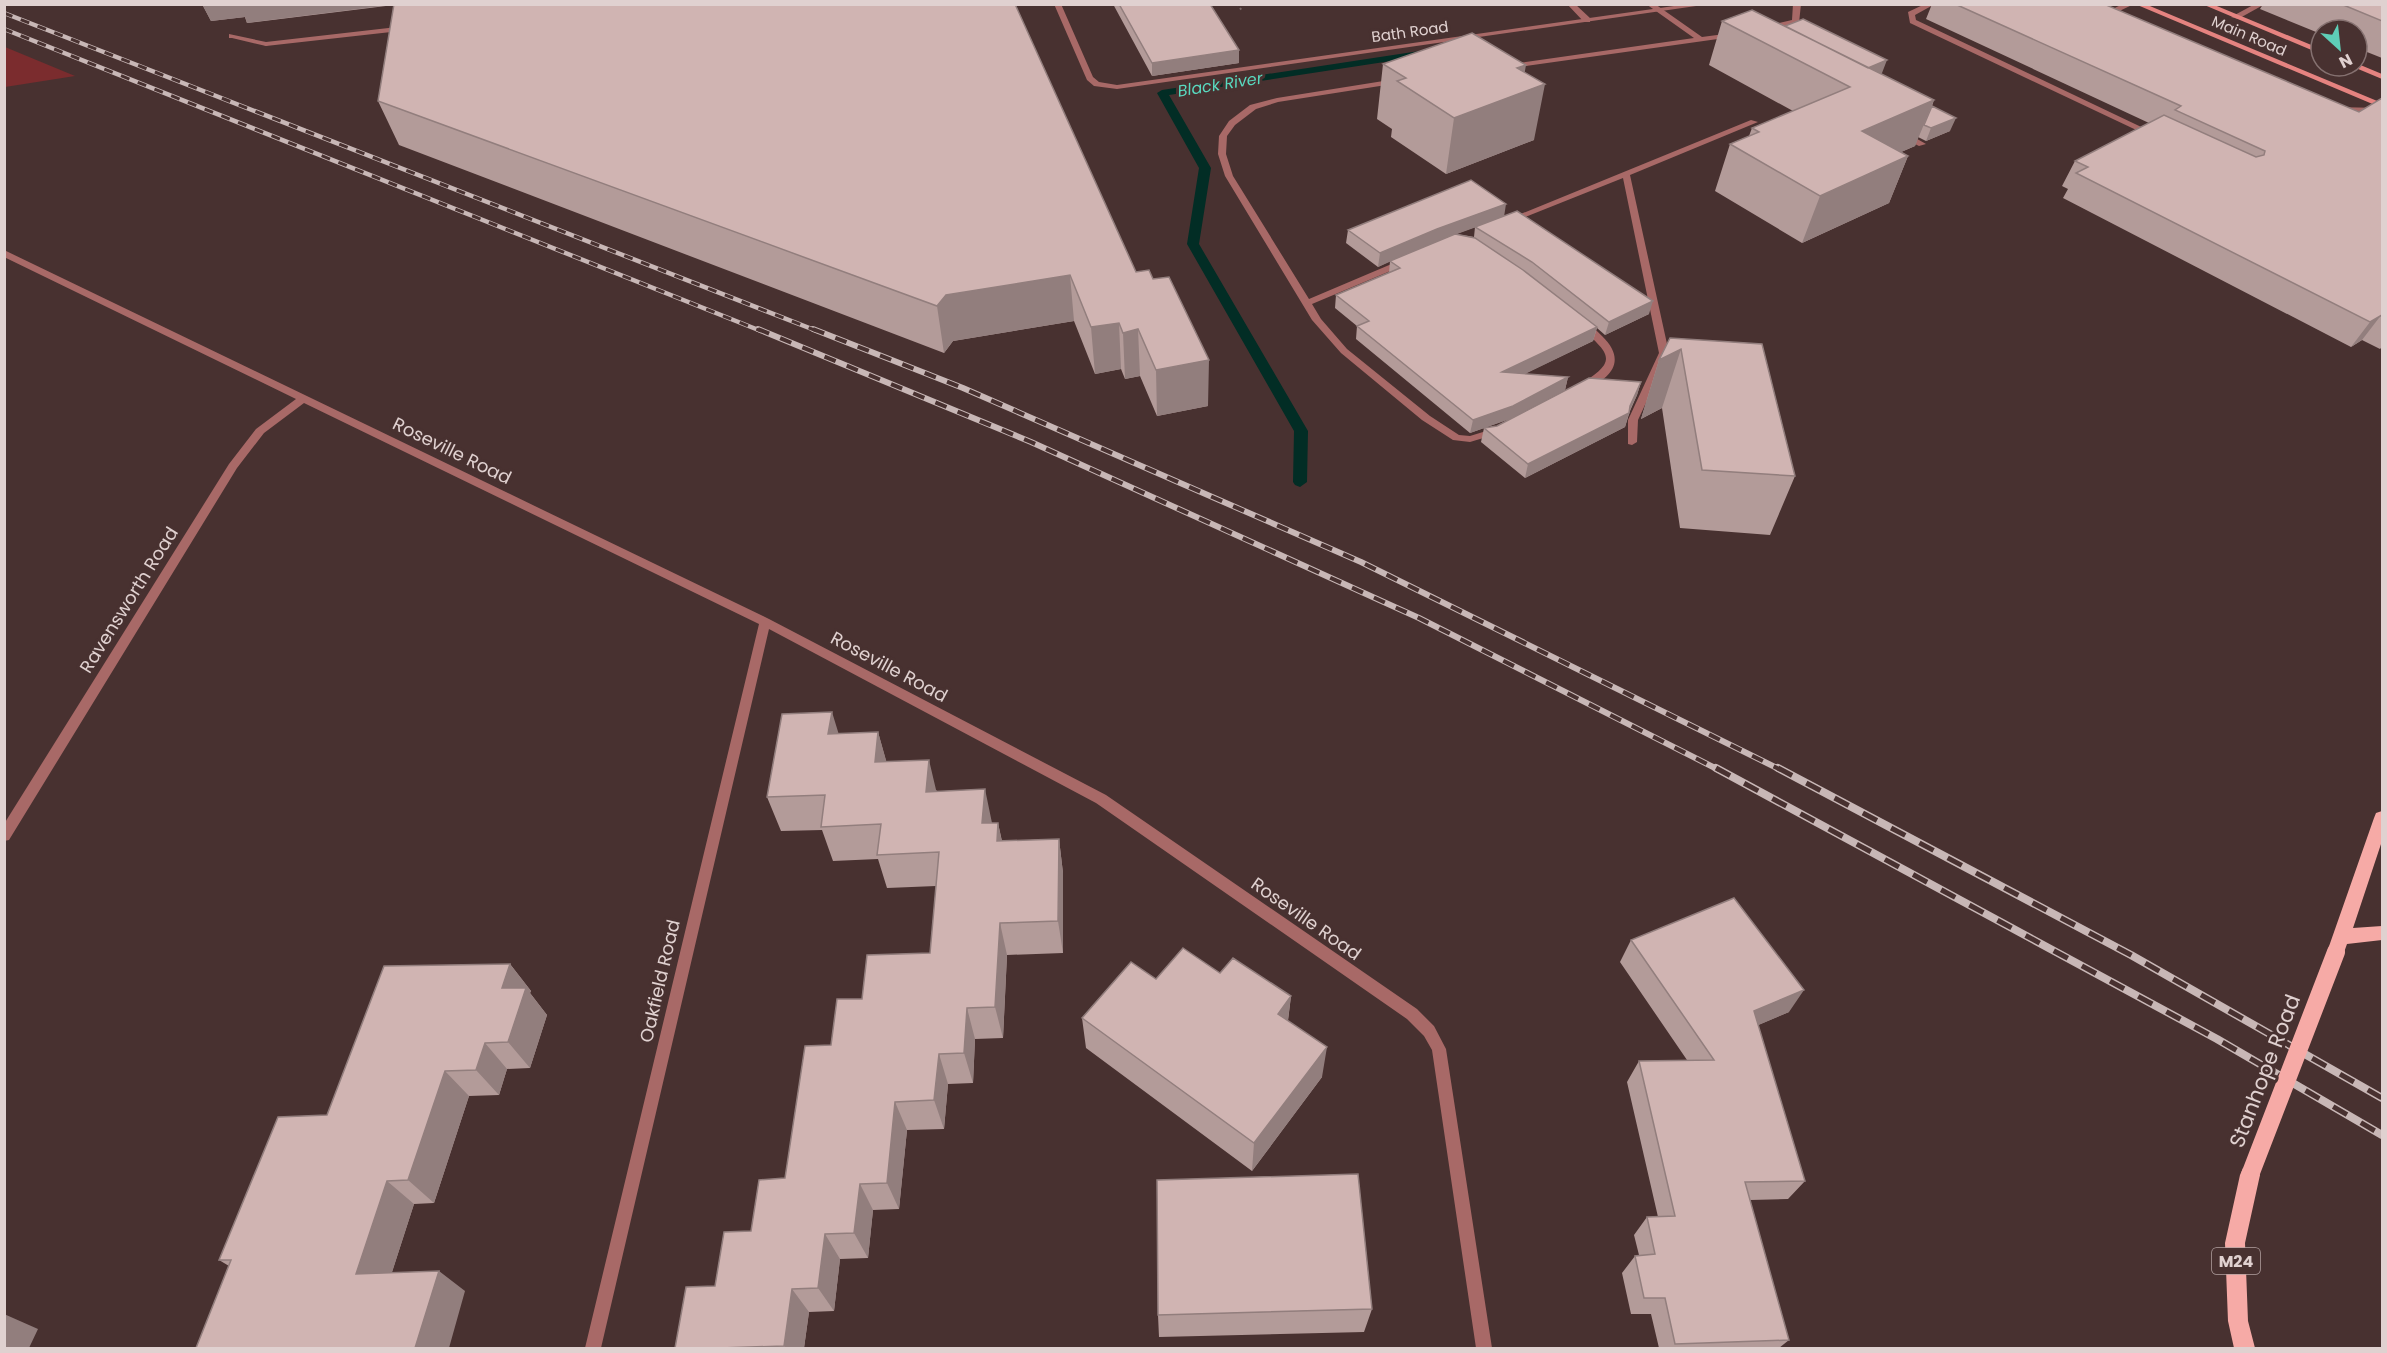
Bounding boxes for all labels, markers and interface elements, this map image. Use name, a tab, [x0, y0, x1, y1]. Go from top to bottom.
street label: Main Road	[2209, 10, 2290, 61]
street label: Bath Road	[1370, 16, 1450, 47]
north arrow	[2309, 18, 2369, 78]
text: N	[2335, 48, 2356, 74]
water label: Black River	[1176, 66, 1265, 103]
street label: Roseville Road	[389, 411, 516, 490]
street label: Ravensworth Road	[73, 522, 184, 678]
street label: Roseville Road	[826, 625, 952, 708]
street label: Roseville Road	[1246, 871, 1366, 966]
street label: Oakfield Road	[633, 917, 686, 1045]
street label: Stanhope Road	[2222, 990, 2307, 1152]
road number: M24	[2212, 1248, 2260, 1274]

